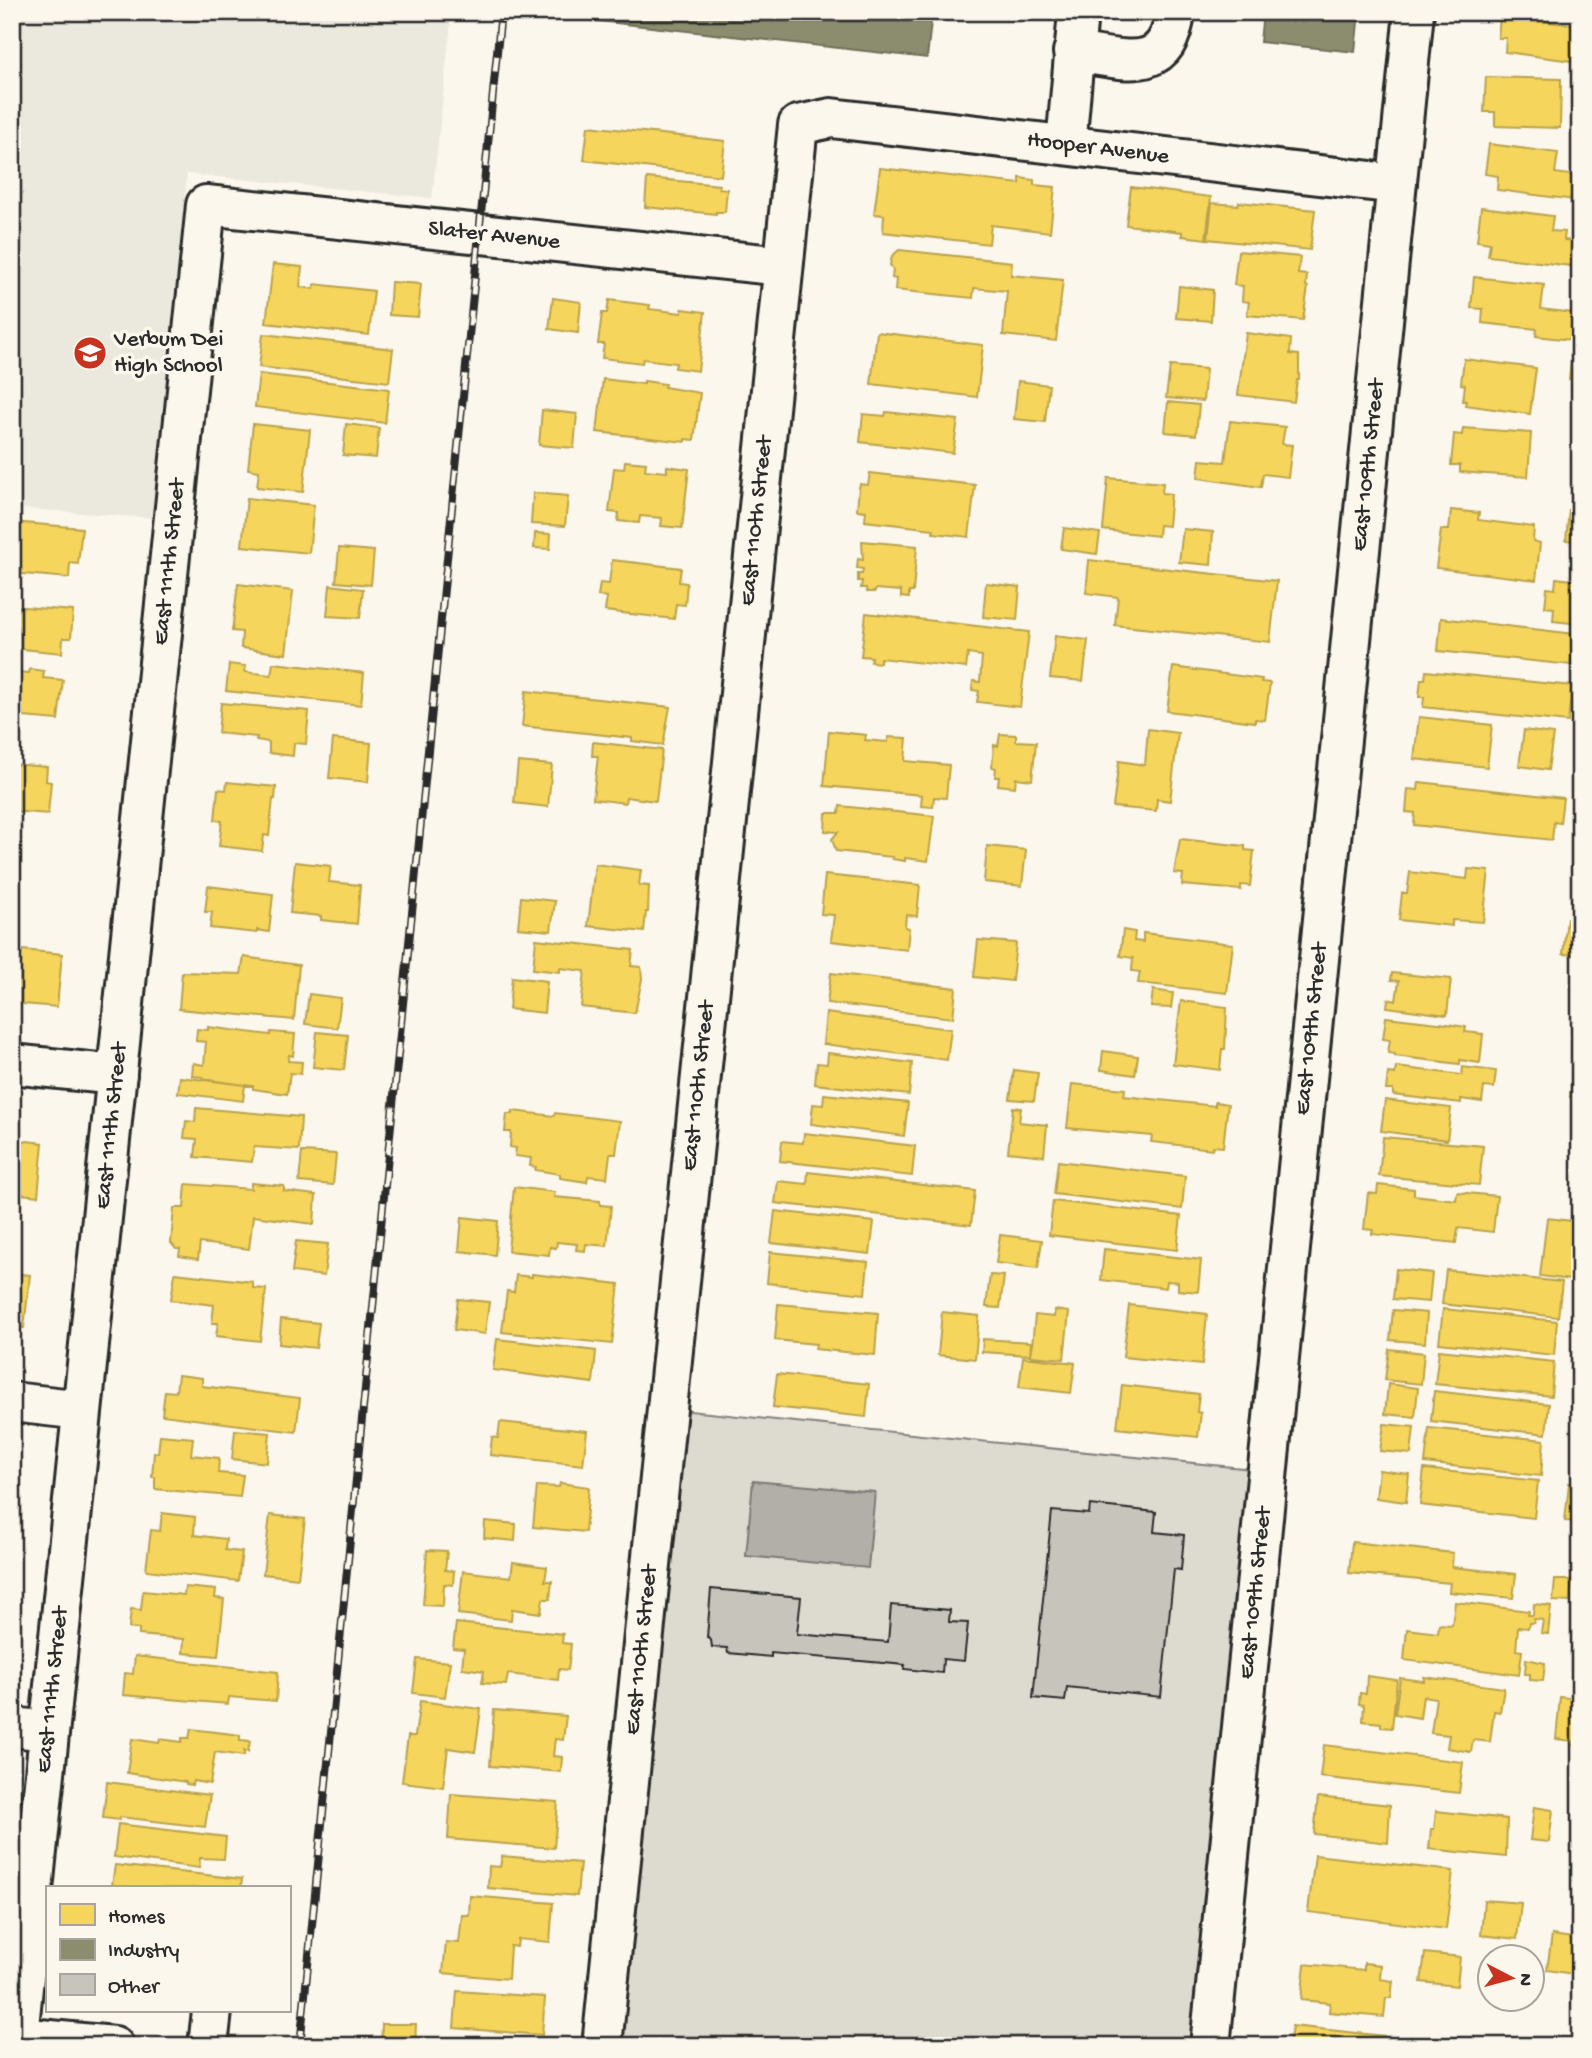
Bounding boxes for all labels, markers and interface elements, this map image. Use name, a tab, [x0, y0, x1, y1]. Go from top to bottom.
street label: Hooper Avenue	[1025, 127, 1172, 171]
street label: Slater Avenue	[427, 216, 562, 256]
place label: Verbum Dei High School	[113, 327, 223, 380]
school or university icon: Verbum Dei High School	[71, 334, 109, 372]
street label: East 109th Street	[1347, 376, 1392, 552]
street label: East 110th Street	[735, 433, 780, 607]
street label: East 111th Street	[148, 476, 192, 646]
street label: East 109th Street	[1290, 940, 1335, 1116]
street label: East 110th Street	[677, 998, 722, 1172]
street label: East 111th Street	[90, 1040, 134, 1210]
street label: East 109th Street	[1234, 1504, 1279, 1680]
street label: East 110th Street	[620, 1562, 665, 1736]
street label: East 111th Street	[31, 1604, 75, 1774]
legend	[46, 1886, 290, 2012]
text: Homes	[108, 1906, 166, 1931]
text: Industry	[108, 1940, 179, 1965]
north arrow	[1476, 1942, 1546, 2012]
text: N	[1512, 1972, 1537, 1987]
text: Other	[108, 1976, 160, 2001]

